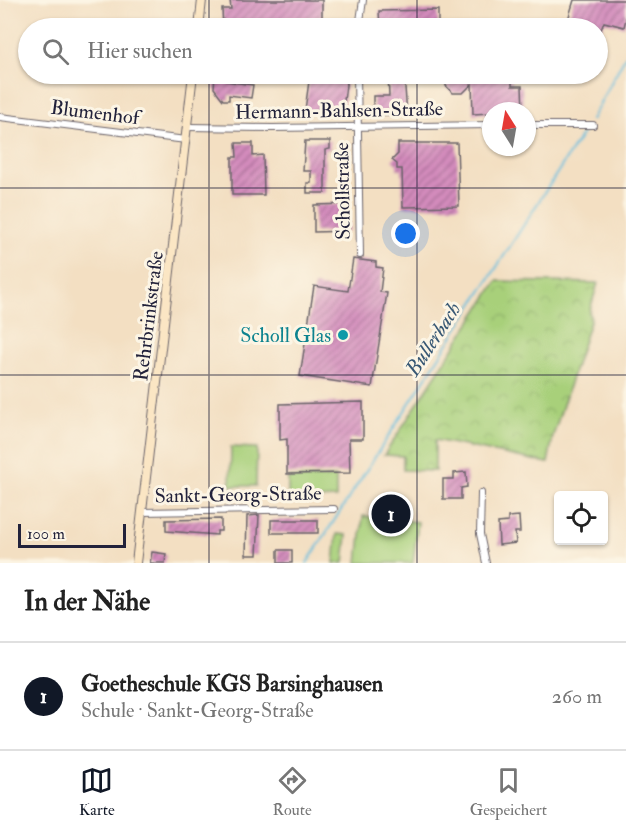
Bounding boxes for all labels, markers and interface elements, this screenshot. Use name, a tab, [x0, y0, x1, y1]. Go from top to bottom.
search box	[18, 18, 608, 84]
icon: search	[39, 35, 72, 68]
text: Hier suchen	[87, 37, 193, 65]
street label: Blumenhof	[49, 95, 144, 131]
street label: Hermann-Bahlsen-Straße	[235, 96, 443, 125]
north arrow	[482, 102, 536, 156]
street label: Schollstraße	[329, 142, 356, 240]
your location	[391, 219, 420, 248]
street label: Rehrbrinkstraße	[128, 250, 169, 383]
water label: Bullerbach	[399, 297, 467, 382]
place label: Scholl Glas	[240, 323, 331, 348]
marker: Scholl Glas	[336, 328, 350, 342]
street label: Sankt-Georg-Straße	[154, 481, 322, 508]
map controls	[554, 491, 608, 545]
button: locate	[554, 491, 608, 545]
pin: 1	[372, 492, 410, 536]
scale bar	[18, 521, 126, 548]
text: 100 m	[27, 524, 65, 544]
text: In der Nähe	[24, 586, 150, 618]
text: Goetheschule KGS Barsinghausen	[81, 670, 383, 698]
text: 1	[40, 684, 47, 709]
text: 260 m	[552, 684, 602, 709]
text: Schule · Sankt-Georg-Straße	[81, 698, 314, 723]
tab: Karte	[79, 764, 115, 820]
tab: Route	[273, 764, 312, 820]
tab: Gespeichert	[470, 764, 547, 820]

